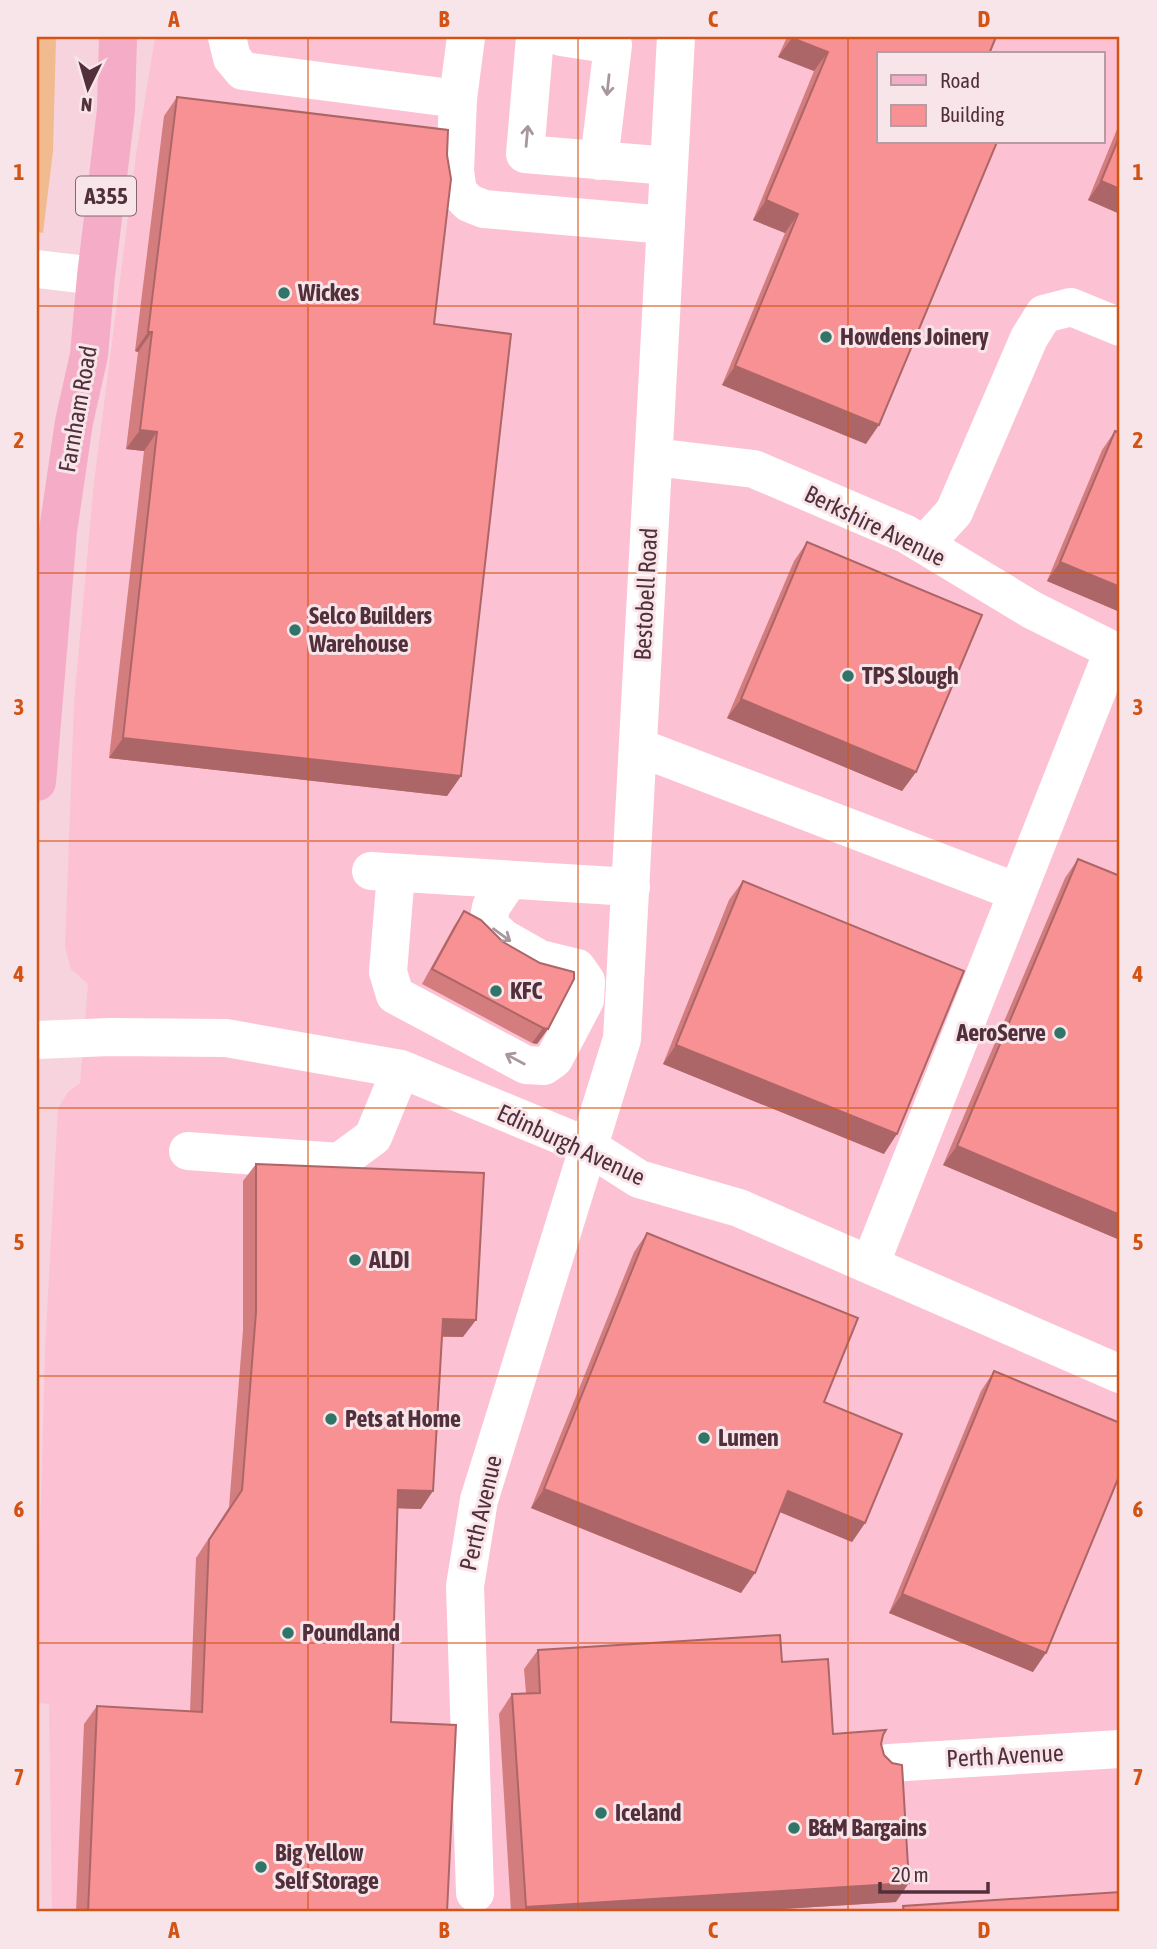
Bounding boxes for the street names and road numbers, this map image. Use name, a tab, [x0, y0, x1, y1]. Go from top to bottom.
road number: A355	[76, 176, 136, 216]
street label: Farnham Road	[53, 343, 102, 474]
street label: Berkshire Avenue	[800, 480, 950, 571]
street label: Bestobell Road	[629, 527, 662, 661]
street label: Edinburgh Avenue	[493, 1099, 649, 1191]
street label: Perth Avenue	[454, 1453, 507, 1573]
street label: Perth Avenue	[946, 1739, 1064, 1772]

